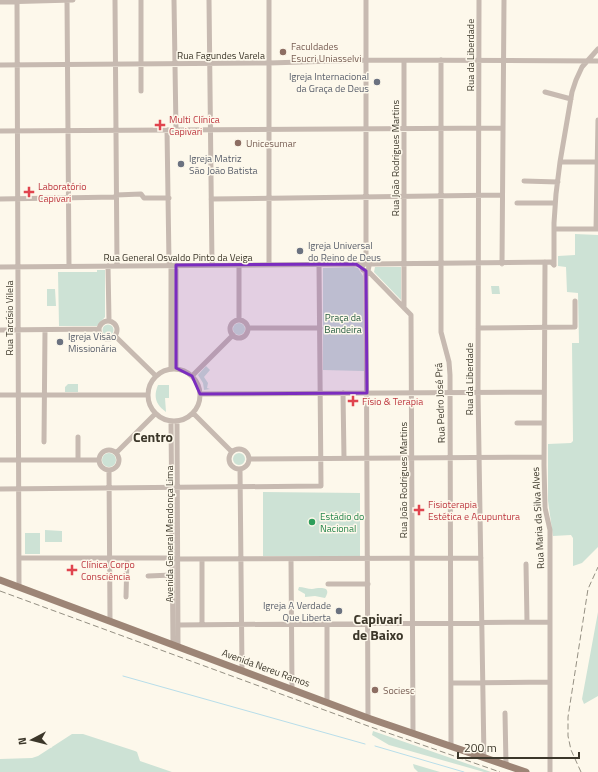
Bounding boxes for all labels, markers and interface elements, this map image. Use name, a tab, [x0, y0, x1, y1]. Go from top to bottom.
street label: Rua da Liberdade	[463, 19, 478, 91]
place label: Faculdades Esucri Uniasselvi	[291, 39, 361, 66]
marker: Faculdades Esucri Uniasselvi	[278, 47, 288, 57]
street label: Rua Fagundes Varela	[177, 48, 265, 63]
place label: Igreja Internacional da Graça de Deus	[289, 69, 369, 96]
marker: Igreja Internacional da Graça de Deus	[372, 77, 382, 87]
street label: Rua João Rodrigues Martins	[388, 99, 403, 216]
place label: Multi Clínica Capivari	[169, 112, 220, 139]
marker: Multi Clínica Capivari	[154, 119, 166, 131]
place label: Unicesumar	[246, 136, 297, 151]
marker: Unicesumar	[233, 138, 243, 148]
place label: Igreja Matriz São João Batista	[189, 151, 258, 178]
marker: Igreja Matriz São João Batista	[176, 159, 186, 169]
place label: Laboratório Capivari	[38, 179, 87, 206]
marker: Laboratório Capivari	[23, 186, 35, 198]
place label: Igreja Universal do Reino de Deus	[308, 238, 381, 265]
marker: Igreja Universal do Reino de Deus	[295, 246, 305, 256]
street label: Rua General Osvaldo Pinto da Veiga	[103, 250, 253, 265]
street label: Rua Tarcísio Vilela	[2, 281, 17, 355]
park label: Praça da Bandeira	[324, 310, 362, 337]
place label: Igreja Visão Missionária	[68, 329, 116, 356]
marker: Igreja Visão Missionária	[55, 337, 65, 347]
street label: Rua da Liberdade	[462, 343, 477, 415]
street label: Rua Pedro José Prá	[431, 363, 449, 443]
place label: Físio & Terapia	[362, 394, 423, 409]
marker: Físio & Terapia	[347, 395, 359, 407]
street label: Rua João Rodrigues Martins	[396, 421, 411, 538]
district label: Centro	[133, 426, 173, 447]
street label: Avenida General Mendonça Lima	[162, 466, 177, 602]
street label: Rua Maria da Silva Alves	[528, 466, 548, 569]
place label: Fisioterapia Estética e Acupuntura	[428, 497, 520, 524]
marker: Fisioterapia Estética e Acupuntura	[413, 504, 425, 516]
place label: Estádio do Nacional	[320, 509, 364, 536]
marker: Estádio do Nacional	[307, 517, 317, 527]
place label: Clínica Corpo Consciência	[81, 557, 135, 584]
marker: Clínica Corpo Consciência	[66, 564, 78, 576]
place label: Igreja A Verdade Que Liberta	[263, 598, 331, 625]
marker: Igreja A Verdade Que Liberta	[334, 606, 344, 616]
district label: Capivari de Baixo	[352, 608, 404, 645]
street label: Avenida Nereu Ramos	[220, 645, 312, 691]
place label: Sociesc	[383, 683, 414, 698]
marker: Sociesc	[370, 685, 380, 695]
north arrow	[12, 720, 52, 760]
scale bar	[458, 734, 579, 760]
text: N	[14, 736, 30, 746]
text: 200 m	[464, 738, 497, 757]

